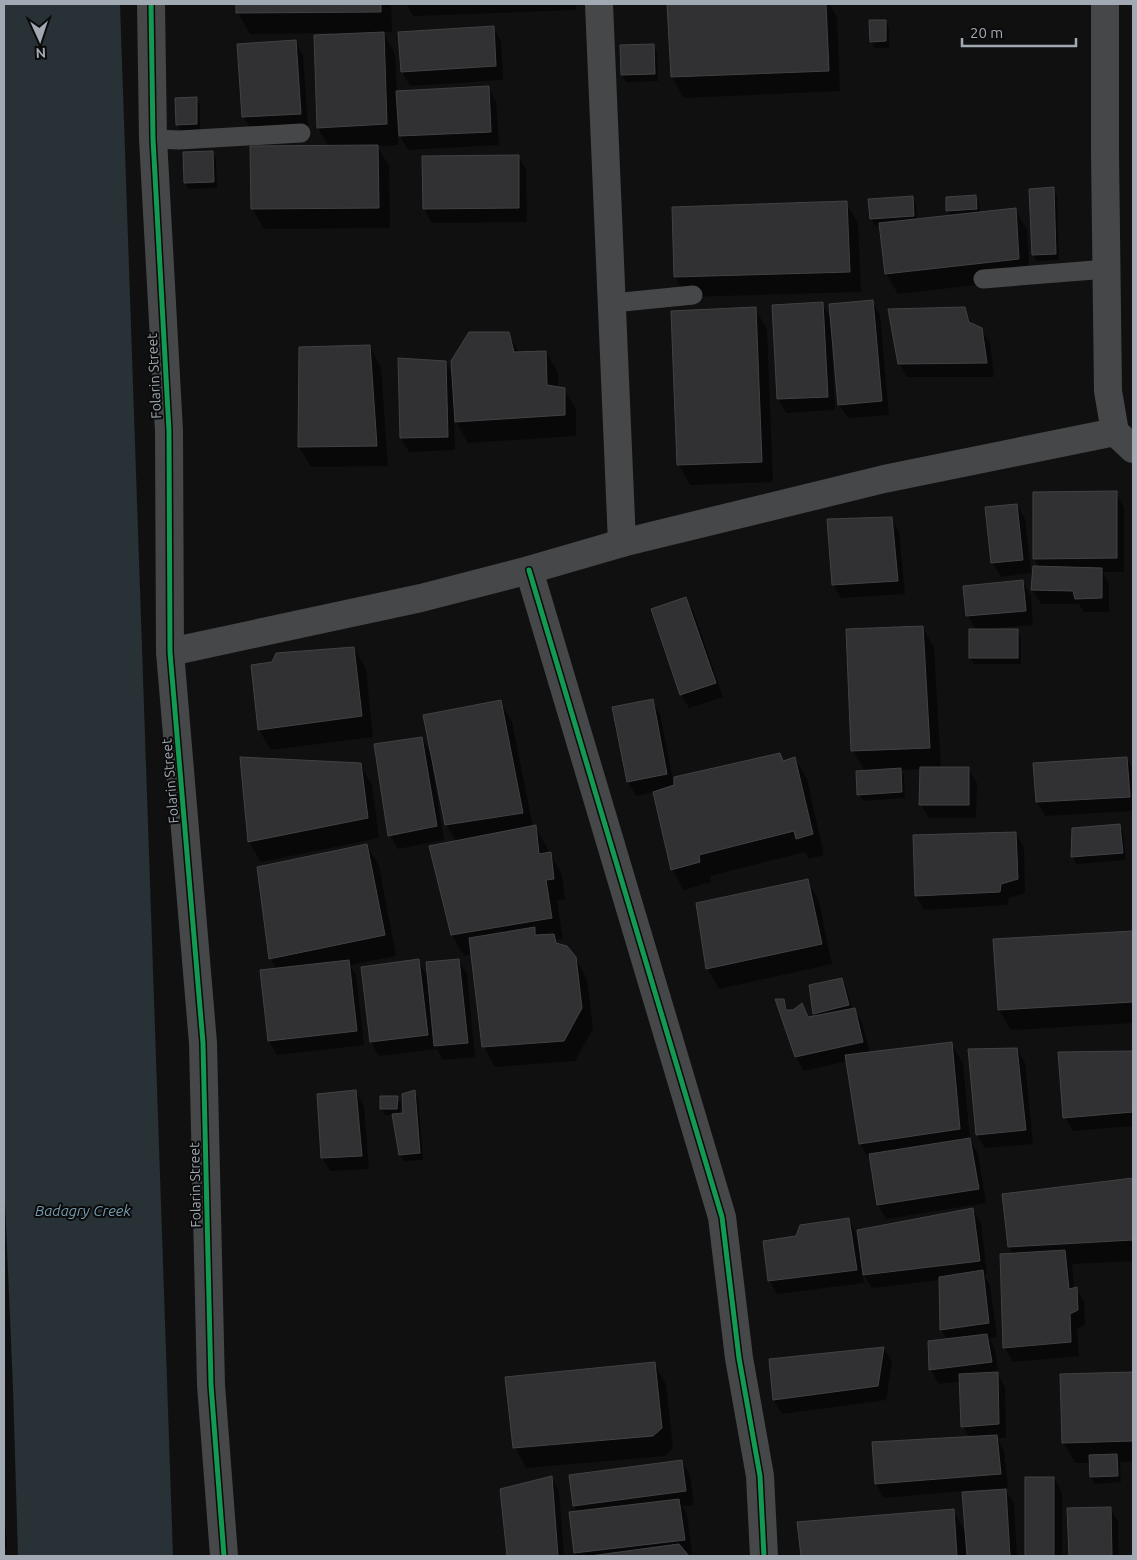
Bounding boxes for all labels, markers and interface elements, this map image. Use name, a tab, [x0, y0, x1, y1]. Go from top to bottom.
north arrow	[15, 15, 65, 65]
scale bar	[962, 15, 1076, 47]
text: 20 m	[970, 24, 1003, 41]
text: N	[35, 45, 46, 61]
street label: Folarin Street	[144, 332, 164, 419]
street label: Folarin Street	[158, 737, 182, 824]
street label: Folarin Street	[186, 1142, 204, 1228]
water label: Badagry Creek	[35, 1202, 131, 1219]

